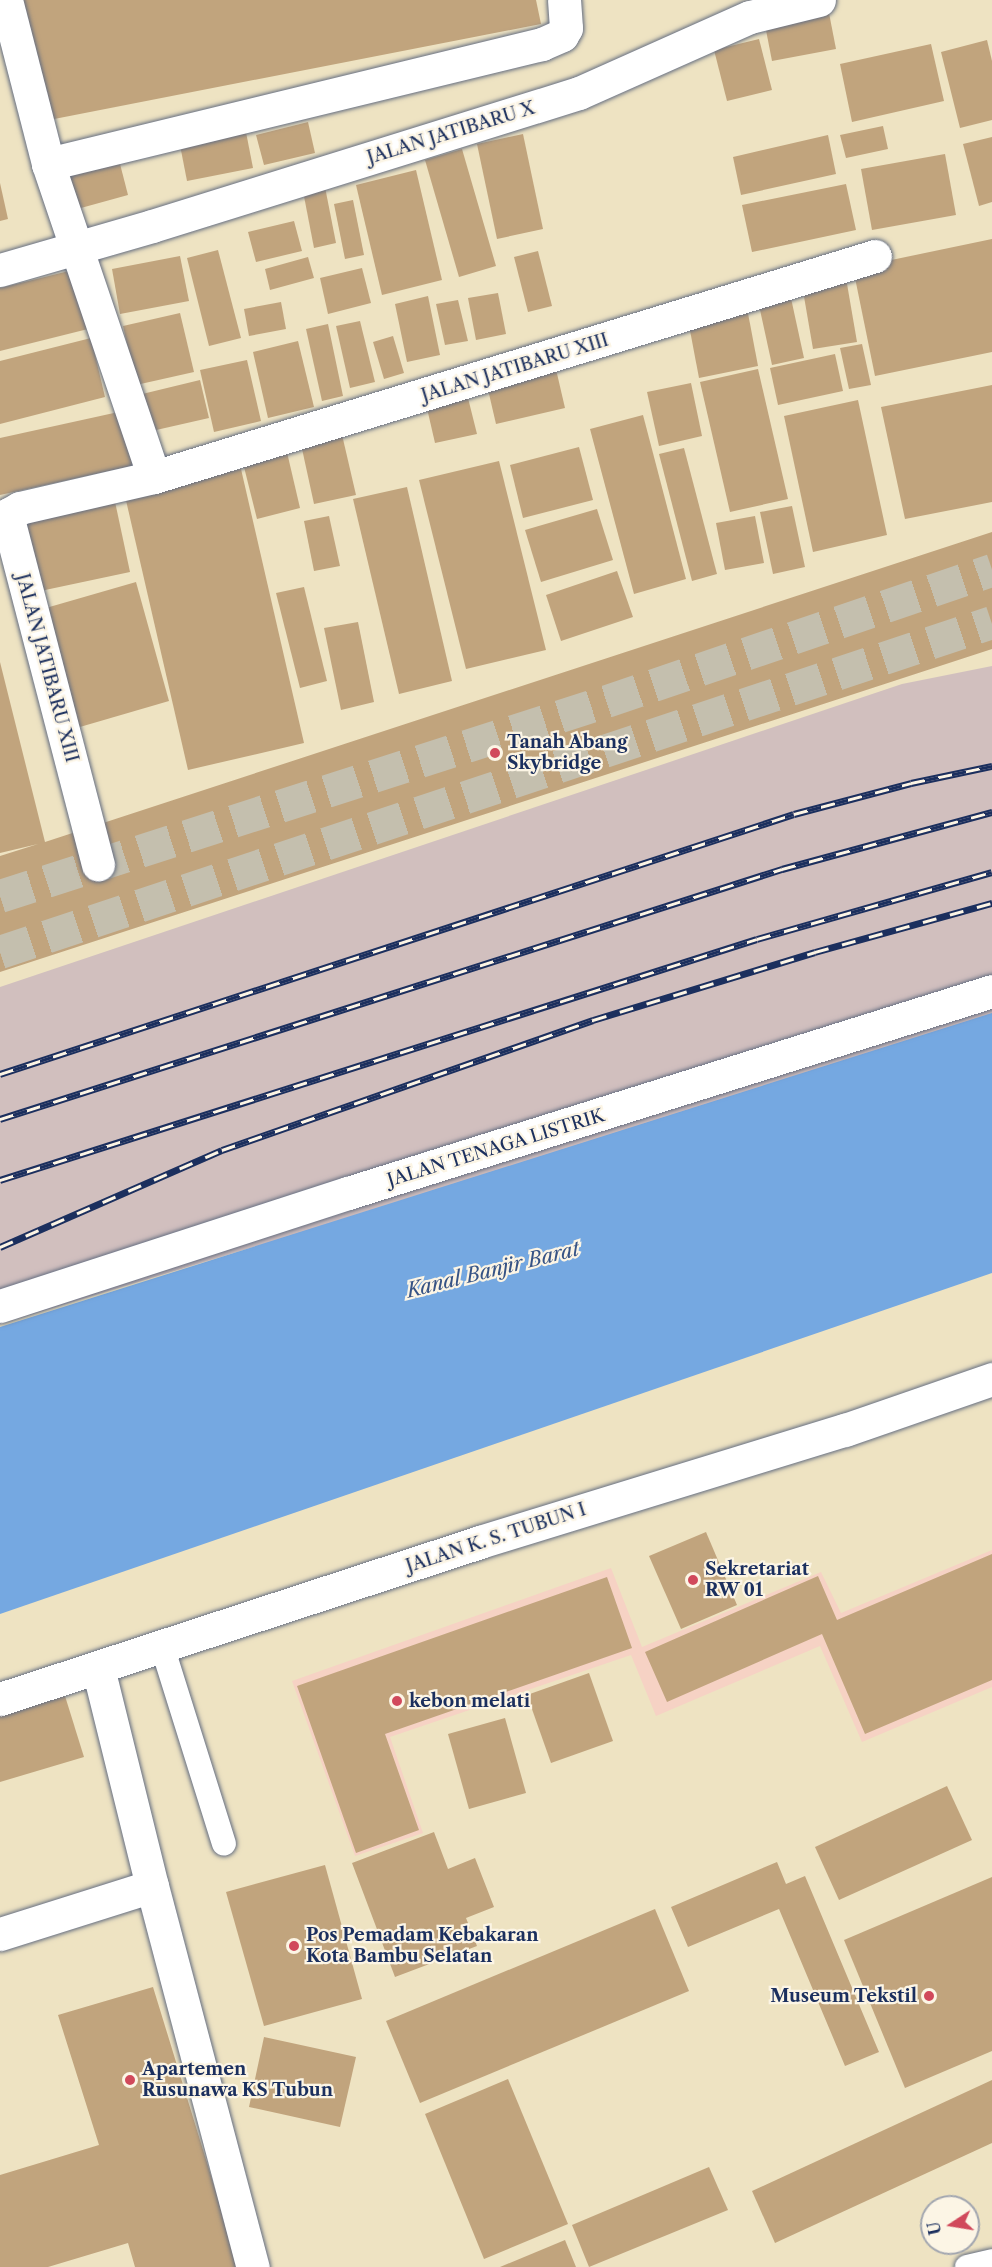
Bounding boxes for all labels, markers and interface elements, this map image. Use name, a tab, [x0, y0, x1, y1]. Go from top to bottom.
street label: JALAN JATIBARU X	[364, 97, 538, 169]
street label: JALAN JATIBARU XIII	[419, 329, 611, 407]
street label: JALAN JATIBARU XIII	[11, 571, 83, 765]
place label: Tanah Abang Skybridge	[507, 732, 628, 774]
marker: Tanah Abang Skybridge	[488, 746, 502, 760]
street label: JALAN TENAGA LISTRIK	[384, 1104, 608, 1192]
water label: Kanal Banjir Barat	[404, 1237, 582, 1303]
street label: JALAN K. S. TUBUN I	[403, 1499, 589, 1577]
place label: Sekretariat RW 01	[705, 1559, 809, 1602]
marker: Sekretariat RW 01	[686, 1573, 700, 1587]
place label: kebon melati	[409, 1690, 530, 1712]
marker: kebon melati	[390, 1694, 404, 1708]
place label: Pos Pemadam Kebakaran Kota Bambu Selatan	[306, 1925, 538, 1968]
marker: Pos Pemadam Kebakaran Kota Bambu Selatan	[287, 1939, 301, 1953]
place label: Museum Tekstil	[770, 1985, 917, 2007]
marker: Museum Tekstil	[922, 1989, 936, 2003]
place label: Apartemen Rusunawa KS Tubun	[142, 2059, 334, 2102]
marker: Apartemen Rusunawa KS Tubun	[123, 2073, 137, 2087]
north arrow	[920, 2195, 980, 2255]
text: U	[923, 2220, 945, 2237]

